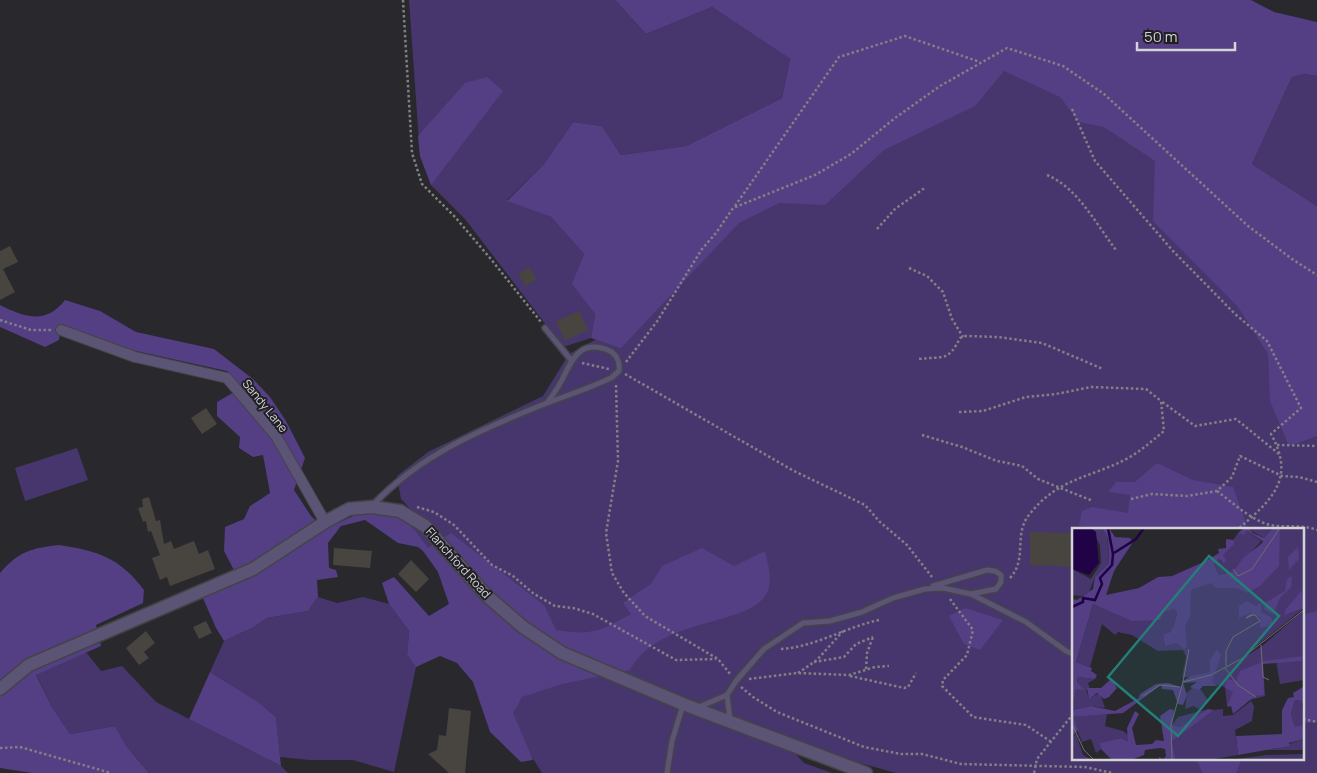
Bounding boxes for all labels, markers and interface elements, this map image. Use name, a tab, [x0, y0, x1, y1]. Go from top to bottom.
scale bar	[1137, 20, 1234, 52]
text: 50 m	[1144, 26, 1178, 47]
street label: Sandy Lane	[239, 376, 292, 436]
street label: Flanchford Road	[422, 524, 495, 602]
inset map	[1072, 528, 1304, 760]

